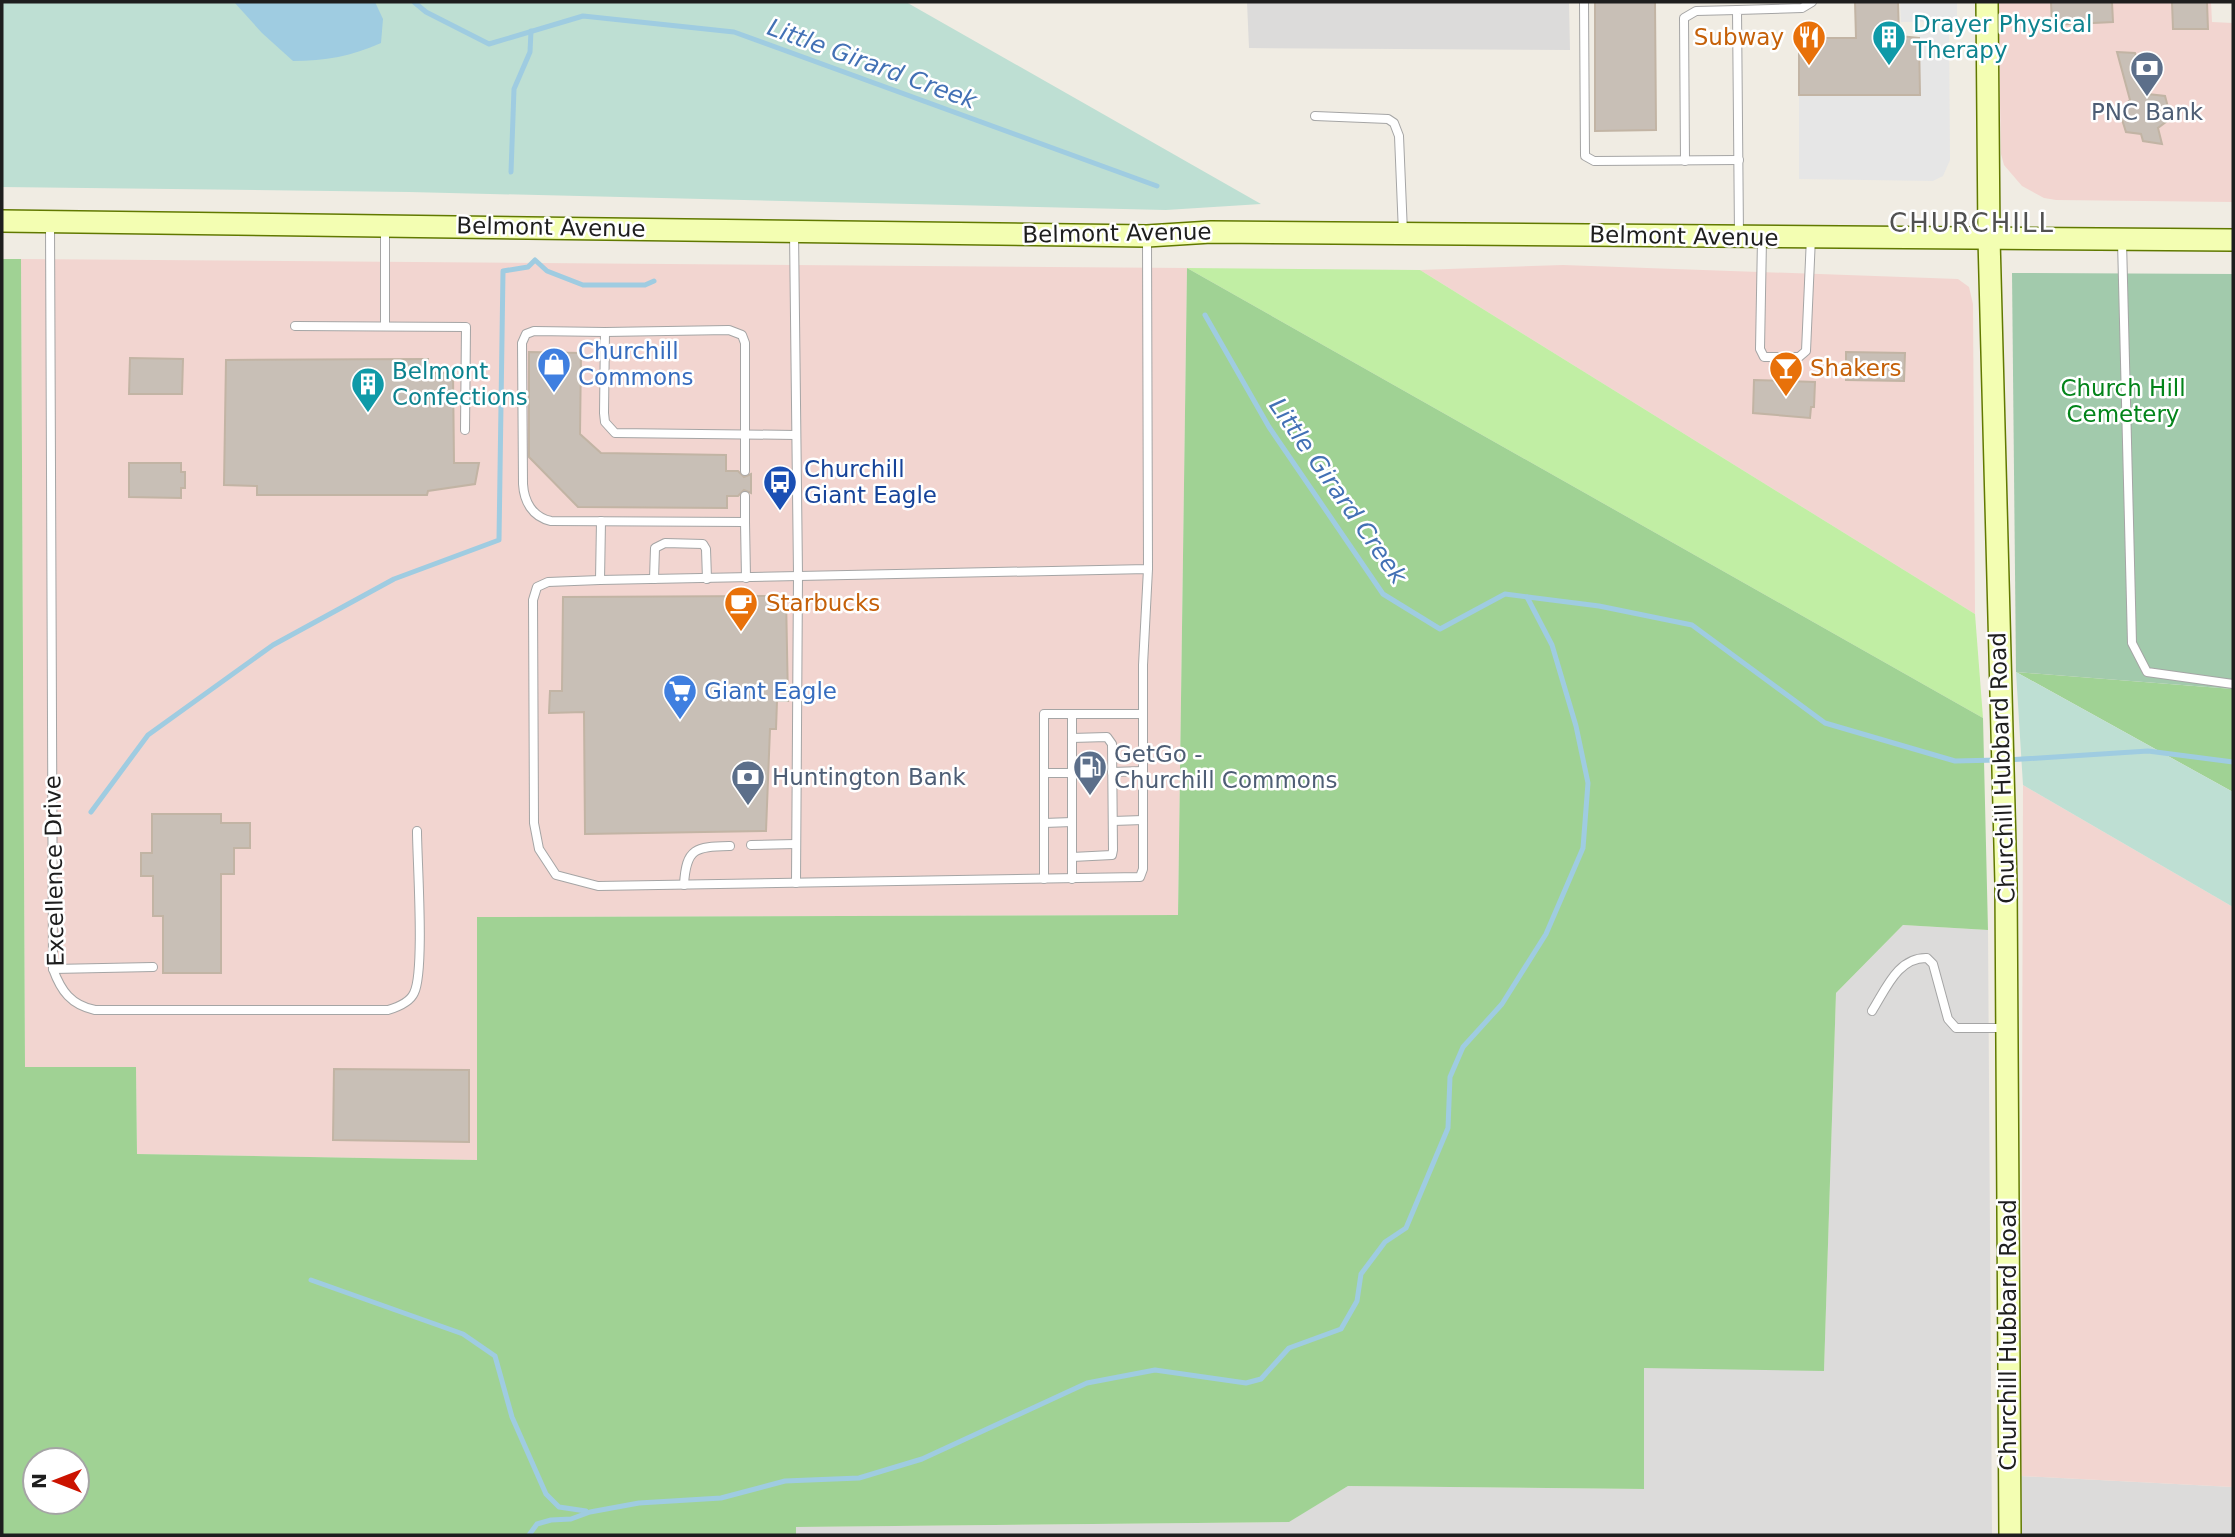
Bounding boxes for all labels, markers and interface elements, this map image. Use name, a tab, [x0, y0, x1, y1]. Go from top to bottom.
place label: Drayer Physical Therapy	[1912, 11, 2092, 63]
water label: Little Girard Creek	[764, 13, 981, 115]
restaurant icon: Subway	[1790, 18, 1828, 67]
building icon: Drayer Physical Therapy	[1870, 18, 1908, 67]
place label: Subway	[1694, 24, 1784, 50]
bank icon: PNC Bank	[2128, 49, 2166, 98]
place label: PNC Bank	[2091, 99, 2204, 125]
district label: CHURCHILL	[1889, 208, 2055, 238]
street label: Belmont Avenue	[456, 212, 646, 242]
street label: Belmont Avenue	[1022, 218, 1212, 248]
street label: Belmont Avenue	[1589, 221, 1779, 251]
place label: Churchill Commons	[578, 338, 694, 390]
shop icon: Churchill Commons	[535, 345, 573, 394]
bar icon: Shakers	[1767, 349, 1805, 398]
place label: Shakers	[1810, 355, 1901, 381]
place label: Belmont Confections	[392, 358, 528, 410]
building icon: Belmont Confections	[349, 365, 387, 414]
park label: Church Hill Cemetery	[2060, 375, 2186, 427]
water label: Little Girard Creek	[1263, 393, 1413, 590]
place label: Churchill Giant Eagle	[804, 456, 937, 508]
bus stop icon: Churchill Giant Eagle	[761, 463, 799, 512]
cafe icon: Starbucks	[722, 584, 760, 633]
place label: Starbucks	[766, 590, 880, 616]
street label: Churchill Hubbard Road	[1984, 632, 2020, 904]
supermarket icon: Giant Eagle	[661, 672, 699, 721]
place label: Giant Eagle	[704, 678, 837, 704]
place label: GetGo - Churchill Commons	[1114, 741, 1337, 793]
fuel station icon: GetGo - Churchill Commons	[1071, 748, 1109, 797]
bank icon: Huntington Bank	[729, 758, 767, 807]
place label: Huntington Bank	[772, 764, 966, 790]
street label: Excellence Drive	[39, 775, 69, 967]
street label: Churchill Hubbard Road	[1995, 1199, 2021, 1471]
north arrow	[21, 1446, 91, 1516]
text: N	[28, 1473, 50, 1489]

